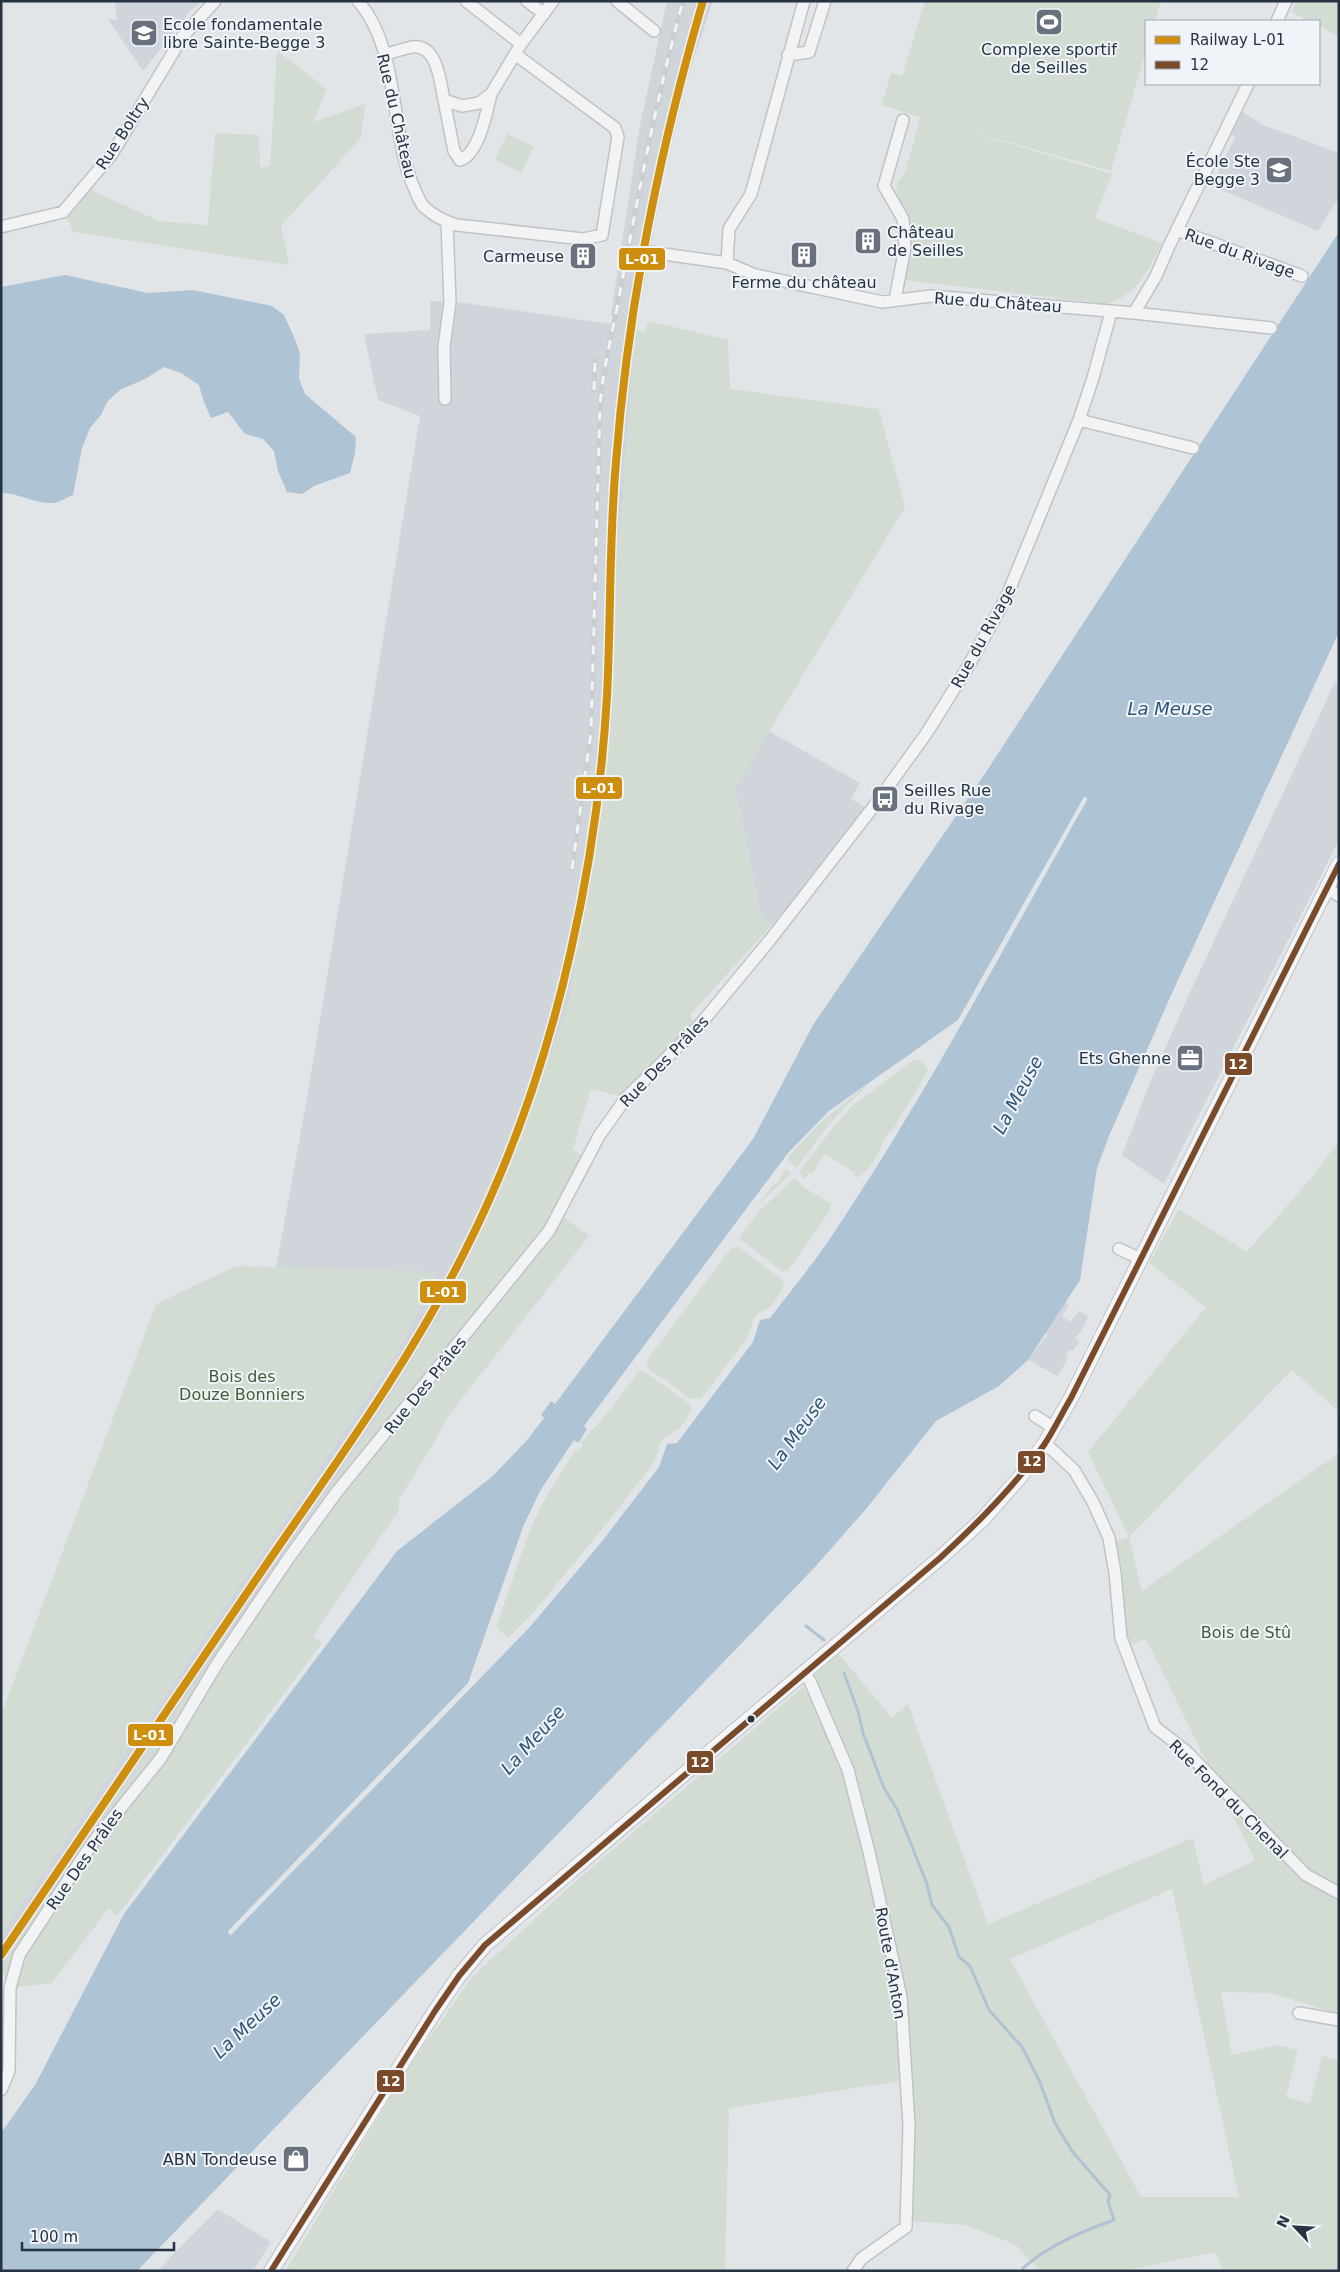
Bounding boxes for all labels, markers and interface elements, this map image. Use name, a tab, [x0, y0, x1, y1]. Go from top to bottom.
sports icon: Complexe sportif de Seilles	[1034, 7, 1064, 37]
place label: Ecole fondamentale libre Sainte-Begge 3	[163, 15, 325, 52]
school or university icon: Ecole fondamentale libre Sainte-Begge 3	[129, 18, 159, 48]
legend	[1145, 20, 1320, 85]
text: Railway L-01	[1190, 31, 1285, 49]
place label: Complexe sportif de Seilles	[981, 40, 1117, 77]
street label: Rue du Château	[373, 52, 420, 181]
text: 12	[1190, 56, 1209, 74]
street label: Rue Boltry	[92, 93, 153, 173]
place label: École Ste Begge 3	[1186, 152, 1260, 189]
school or university icon: École Ste Begge 3	[1264, 155, 1294, 185]
place label: Château de Seilles	[887, 223, 964, 260]
street label: Rue du Rivage	[1182, 225, 1297, 282]
building icon: Château de Seilles	[853, 226, 883, 256]
building icon: Ferme du château	[789, 240, 819, 270]
building icon: Carmeuse	[568, 241, 598, 271]
place label: Carmeuse	[483, 247, 564, 266]
line badge: L-01	[618, 247, 666, 271]
text: L-01	[625, 251, 659, 267]
place label: Ferme du château	[731, 273, 877, 292]
street label: Rue du Château	[933, 289, 1062, 316]
street label: Rue du Rivage	[947, 581, 1020, 691]
water label: La Meuse	[1127, 698, 1213, 719]
line badge: L-01	[575, 776, 623, 800]
text: L-01	[582, 780, 616, 796]
place label: Seilles Rue du Rivage	[904, 781, 991, 818]
bus stop icon: Seilles Rue du Rivage	[870, 784, 900, 814]
street label: Rue Des Prâles	[616, 1012, 713, 1111]
office icon: Ets Ghenne	[1175, 1043, 1205, 1073]
place label: Ets Ghenne	[1079, 1049, 1171, 1068]
water label: La Meuse	[988, 1052, 1047, 1137]
line badge: 12	[1224, 1052, 1253, 1076]
text: 12	[1228, 1056, 1248, 1072]
line badge: L-01	[419, 1280, 467, 1304]
text: L-01	[426, 1284, 460, 1300]
street label: Rue Des Prâles	[380, 1333, 470, 1438]
park label: Bois des Douze Bonniers	[179, 1367, 305, 1404]
water label: La Meuse	[763, 1392, 830, 1473]
line badge: 12	[1017, 1450, 1046, 1474]
text: 12	[1022, 1453, 1042, 1469]
park label: Bois de Stû	[1201, 1623, 1291, 1642]
water label: La Meuse	[496, 1701, 569, 1778]
unlabelled marker	[746, 1714, 756, 1724]
line badge: L-01	[127, 1723, 174, 1747]
text: L-01	[133, 1727, 167, 1743]
street label: Rue Fond du Chenal	[1165, 1736, 1292, 1863]
line badge: 12	[686, 1750, 714, 1774]
text: 12	[690, 1754, 710, 1770]
street label: Rue Des Prâles	[42, 1805, 126, 1914]
street label: Route d'Anton	[871, 1906, 910, 2021]
water label: La Meuse	[208, 1989, 285, 2062]
line badge: 12	[376, 2069, 405, 2093]
text: 12	[381, 2073, 401, 2089]
shop icon: ABN Tondeuse	[281, 2144, 311, 2174]
place label: ABN Tondeuse	[163, 2150, 277, 2169]
north arrow	[1270, 2202, 1320, 2252]
text: N	[1273, 2213, 1293, 2230]
scale bar	[22, 2220, 175, 2252]
text: 100 m	[30, 2228, 78, 2246]

